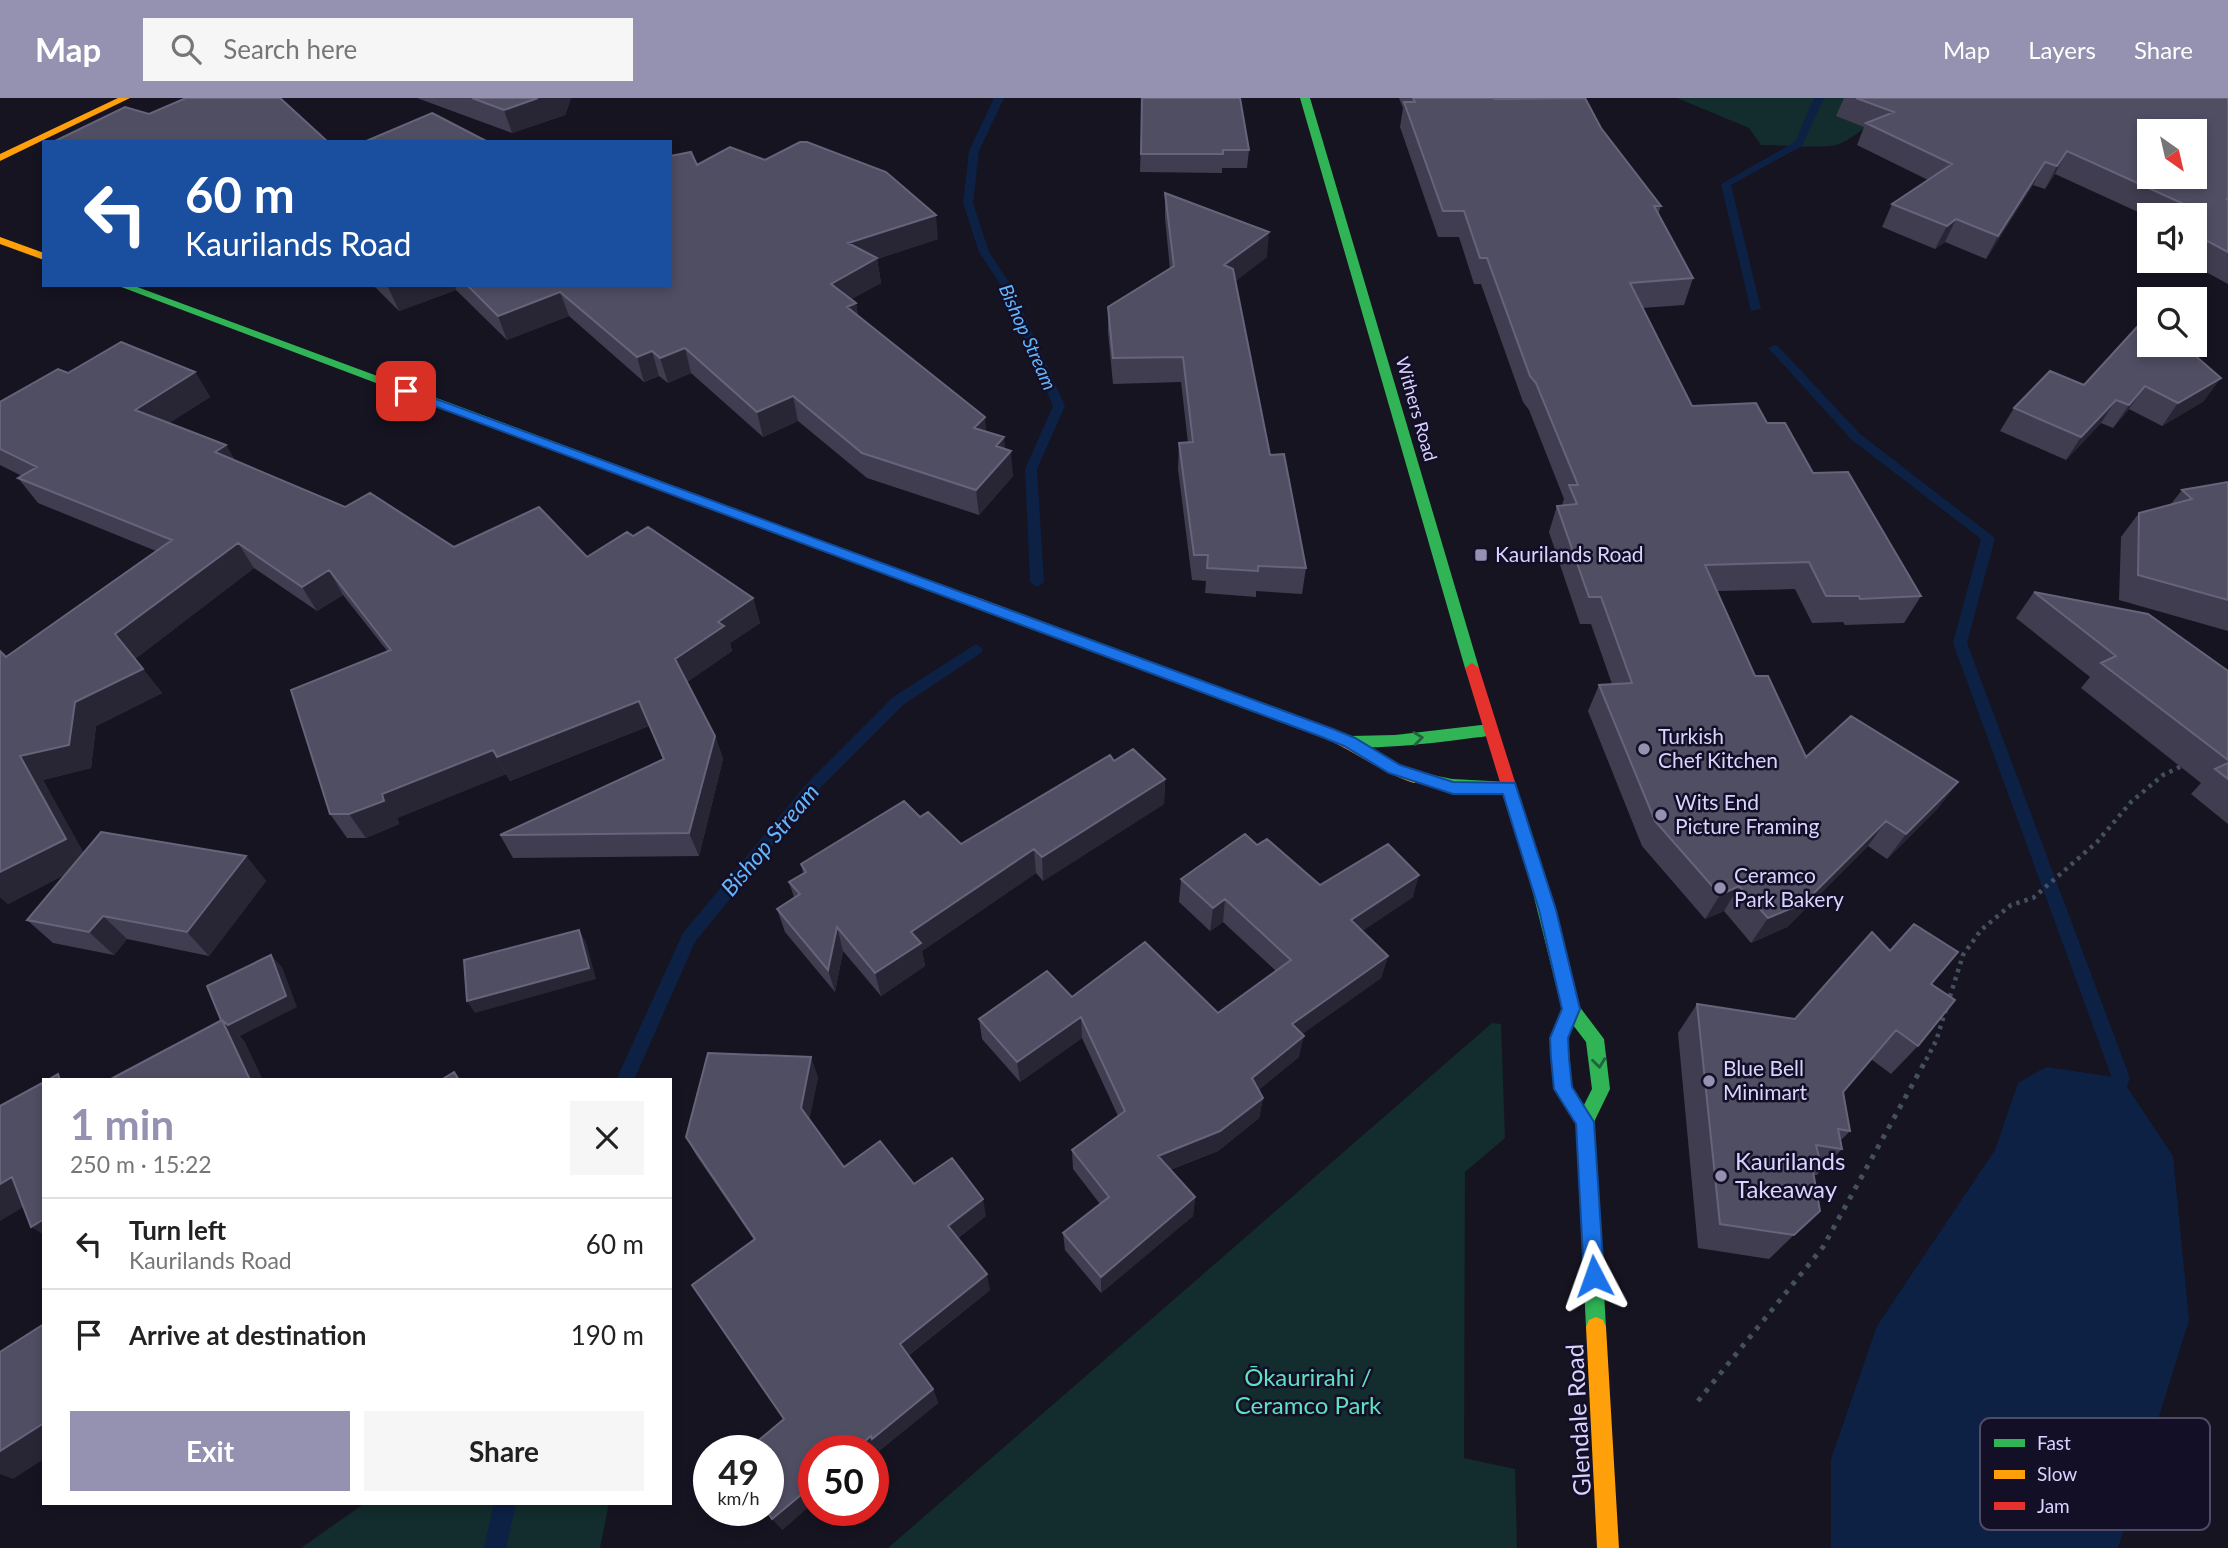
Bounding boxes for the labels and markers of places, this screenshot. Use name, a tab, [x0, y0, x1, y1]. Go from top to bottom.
pin	[376, 361, 436, 421]
place label: Kaurilands Road	[1495, 541, 1644, 566]
marker: Kaurilands Road	[1473, 547, 1489, 563]
place label: Turkish Chef Kitchen	[1658, 723, 1778, 772]
marker: Turkish Chef Kitchen	[1636, 741, 1652, 757]
place label: Wits End Picture Framing	[1675, 789, 1819, 838]
marker: Wits End Picture Framing	[1653, 807, 1669, 823]
place label: Ceramco Park Bakery	[1734, 862, 1844, 911]
marker: Ceramco Park Bakery	[1712, 880, 1728, 896]
place label: Blue Bell Minimart	[1723, 1055, 1807, 1104]
marker: Blue Bell Minimart	[1701, 1073, 1717, 1089]
place label: Kaurilands Takeaway	[1735, 1146, 1845, 1203]
marker: Kaurilands Takeaway	[1713, 1168, 1729, 1184]

